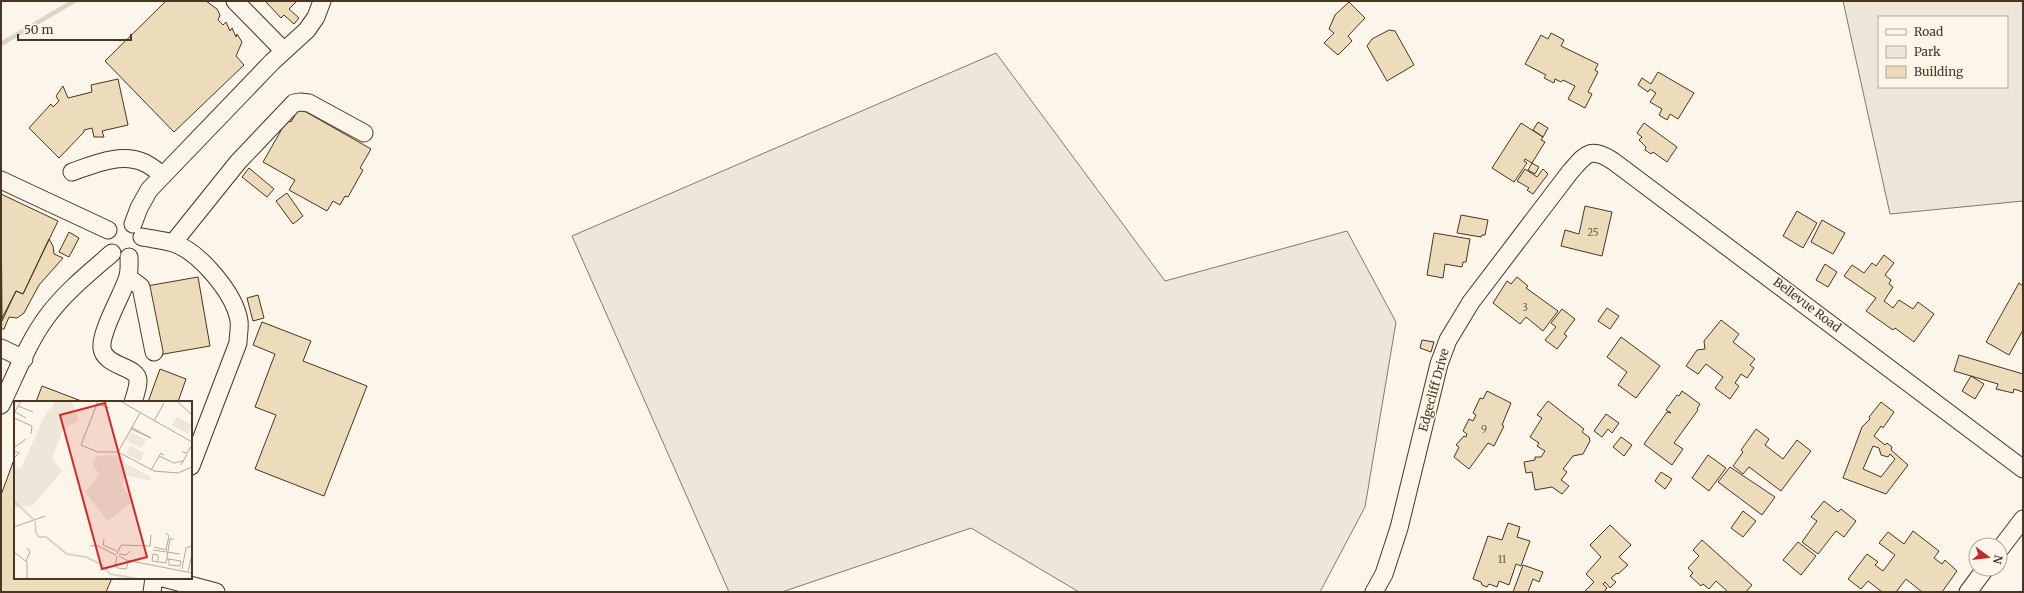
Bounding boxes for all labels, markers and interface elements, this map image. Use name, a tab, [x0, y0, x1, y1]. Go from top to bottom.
scale bar	[18, 16, 131, 42]
legend	[1878, 16, 2008, 88]
text: 50 m	[24, 22, 53, 37]
text: Road	[1914, 24, 1943, 39]
text: Park	[1914, 44, 1941, 59]
text: Building	[1914, 64, 1964, 79]
house number: 25	[1587, 226, 1599, 239]
street label: Bellevue Road	[1770, 274, 1844, 335]
house number: 3	[1522, 301, 1528, 314]
street label: Edgecliff Drive	[1415, 347, 1452, 433]
inset map	[14, 401, 192, 579]
house number: 9	[1481, 423, 1487, 436]
north arrow	[1968, 537, 2008, 577]
house number: 11	[1498, 553, 1507, 566]
text: N	[1990, 554, 2006, 566]

